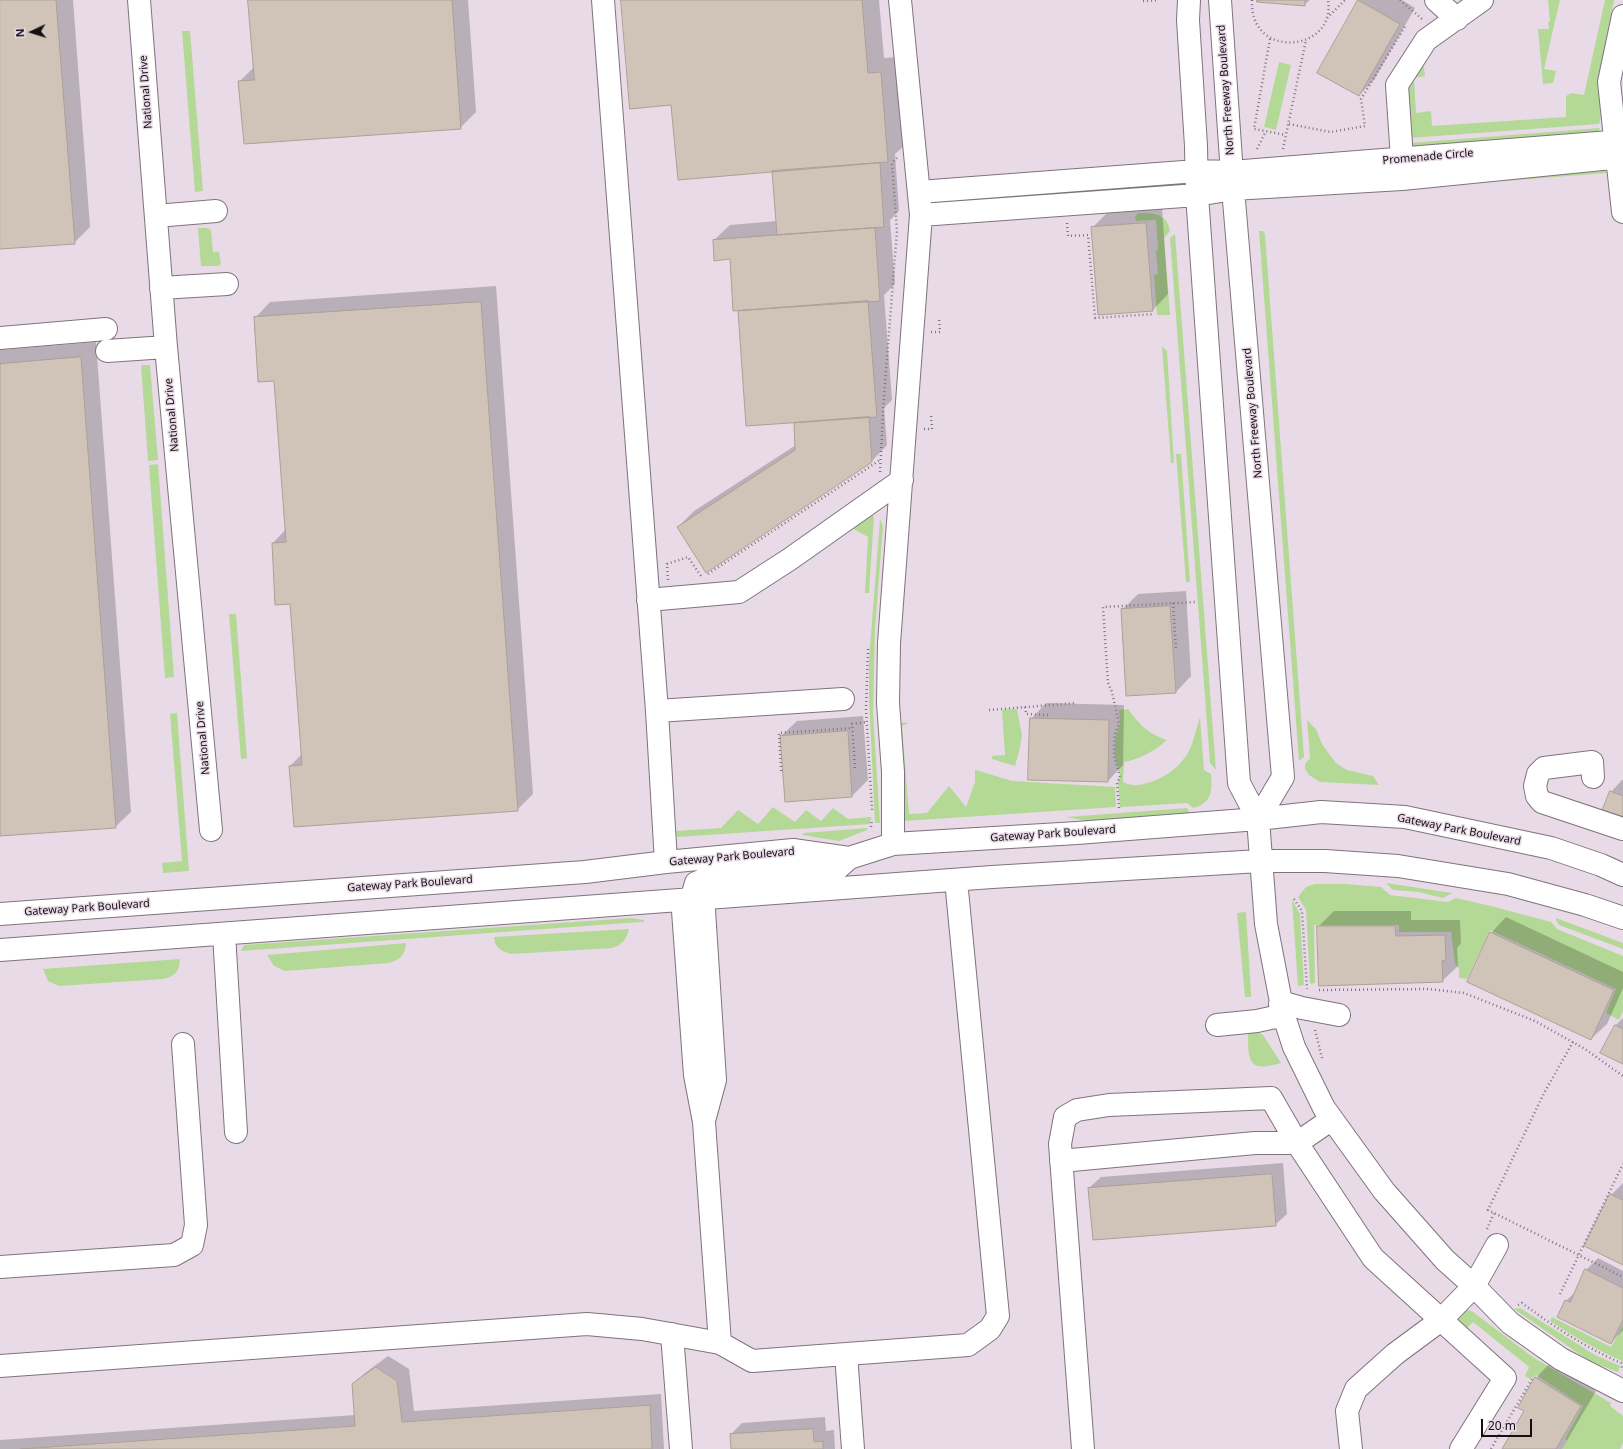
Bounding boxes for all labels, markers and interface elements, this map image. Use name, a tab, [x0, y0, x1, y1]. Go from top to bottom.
north arrow	[12, 12, 52, 52]
street label: North Freeway Boulevard	[1215, 24, 1237, 156]
text: N	[12, 28, 27, 38]
street label: National Drive	[137, 55, 155, 129]
street label: Promenade Circle	[1382, 146, 1474, 168]
street label: North Freeway Boulevard	[1241, 347, 1265, 479]
street label: National Drive	[162, 378, 182, 452]
street label: National Drive	[193, 701, 213, 775]
street label: Gateway Park Boulevard	[1396, 812, 1522, 848]
street label: Gateway Park Boulevard	[990, 823, 1116, 845]
street label: Gateway Park Boulevard	[669, 845, 795, 869]
street label: Gateway Park Boulevard	[347, 873, 473, 895]
street label: Gateway Park Boulevard	[24, 897, 150, 919]
scale bar	[1483, 1411, 1534, 1437]
text: 20 m	[1488, 1417, 1516, 1434]

